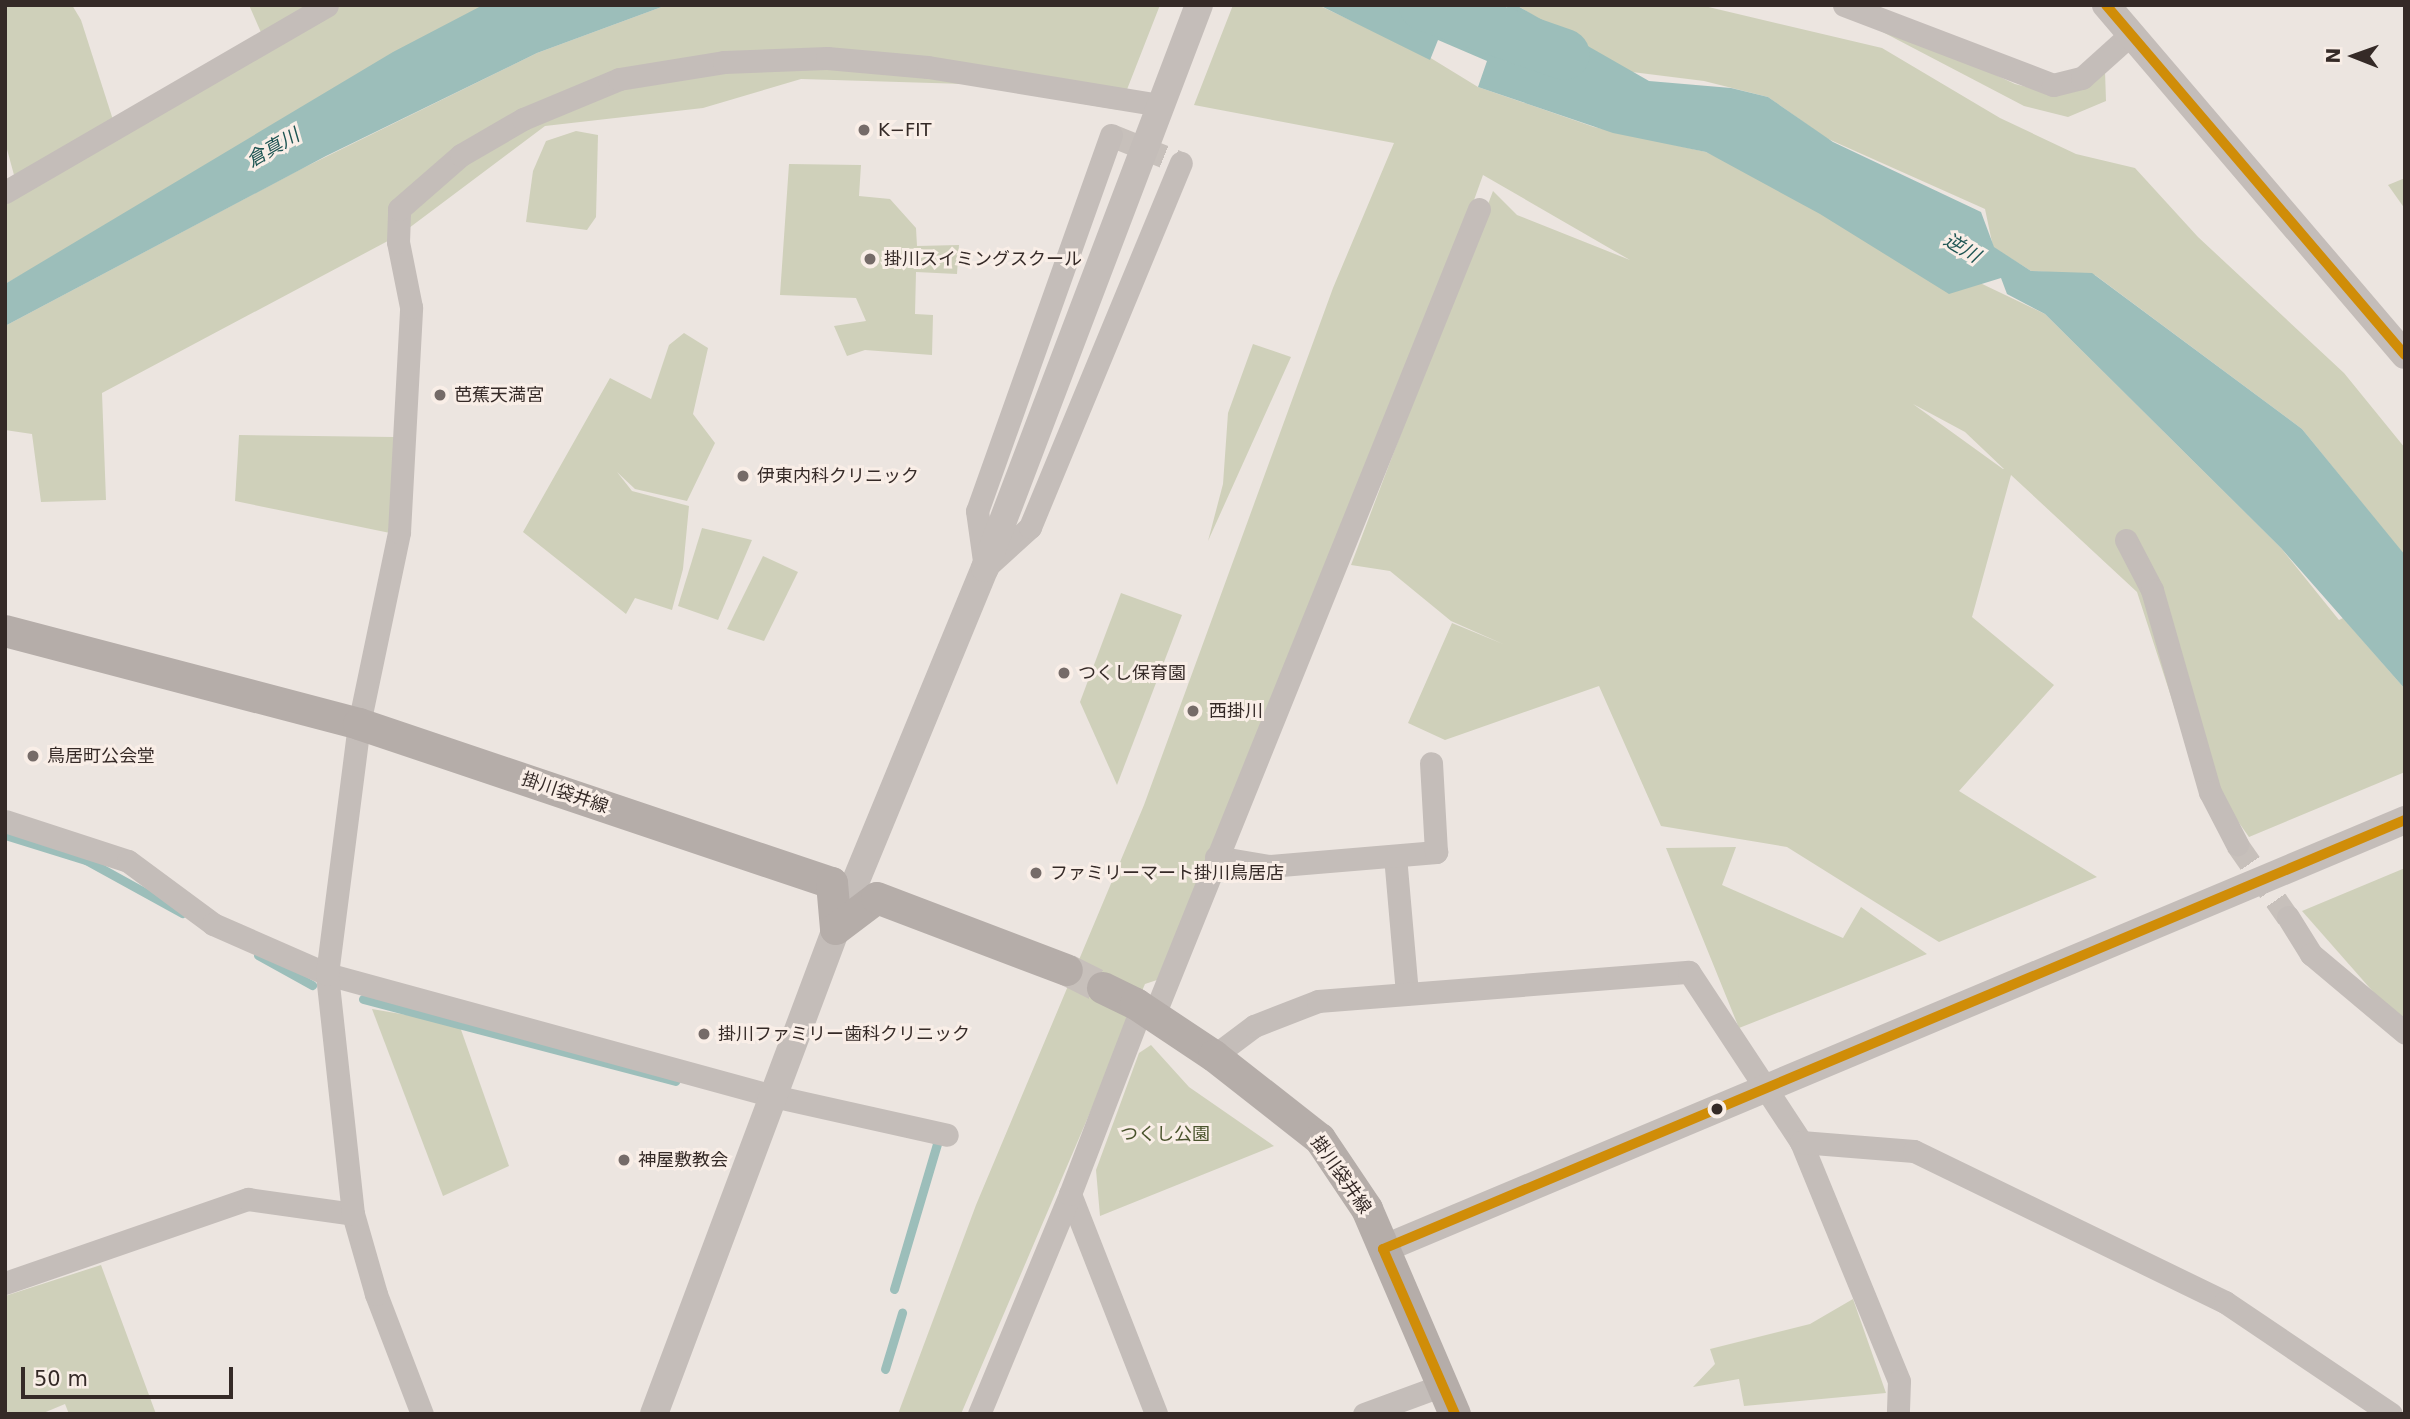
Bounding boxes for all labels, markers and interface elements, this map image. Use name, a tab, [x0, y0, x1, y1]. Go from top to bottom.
north arrow	[2319, 21, 2389, 91]
text: N	[2322, 47, 2344, 64]
place label: K−FIT	[878, 119, 932, 141]
marker: K−FIT	[856, 122, 872, 138]
water label: 倉真川	[243, 124, 303, 172]
water label: 逆川	[1940, 228, 1984, 268]
place label: 掛川スイミングスクール	[884, 248, 1082, 270]
marker: 掛川スイミングスクール	[862, 251, 878, 267]
place label: 芭蕉天満宮	[454, 384, 544, 406]
marker: 芭蕉天満宮	[432, 387, 448, 403]
place label: 伊東内科クリニック	[757, 465, 919, 487]
marker: 伊東内科クリニック	[735, 468, 751, 484]
place label: つくし保育園	[1078, 662, 1186, 684]
marker: つくし保育園	[1056, 665, 1072, 681]
place label: 西掛川	[1209, 700, 1263, 722]
marker: 西掛川	[1183, 701, 1203, 721]
place label: 鳥居町公会堂	[47, 745, 155, 767]
marker: 鳥居町公会堂	[25, 748, 41, 764]
street label: 掛川袋井線	[519, 768, 611, 818]
place label: ファミリーマート掛川鳥居店	[1050, 862, 1284, 884]
marker: ファミリーマート掛川鳥居店	[1028, 865, 1044, 881]
place label: 掛川ファミリー歯科クリニック	[718, 1023, 970, 1045]
marker: 掛川ファミリー歯科クリニック	[696, 1026, 712, 1042]
unlabelled marker	[1710, 1102, 1724, 1116]
park label: つくし公園	[1120, 1123, 1210, 1145]
street label: 掛川袋井線	[1306, 1132, 1376, 1218]
place label: 神屋敷教会	[638, 1149, 728, 1171]
marker: 神屋敷教会	[616, 1152, 632, 1168]
scale bar	[24, 1352, 236, 1396]
text: 50 m	[34, 1367, 88, 1391]

